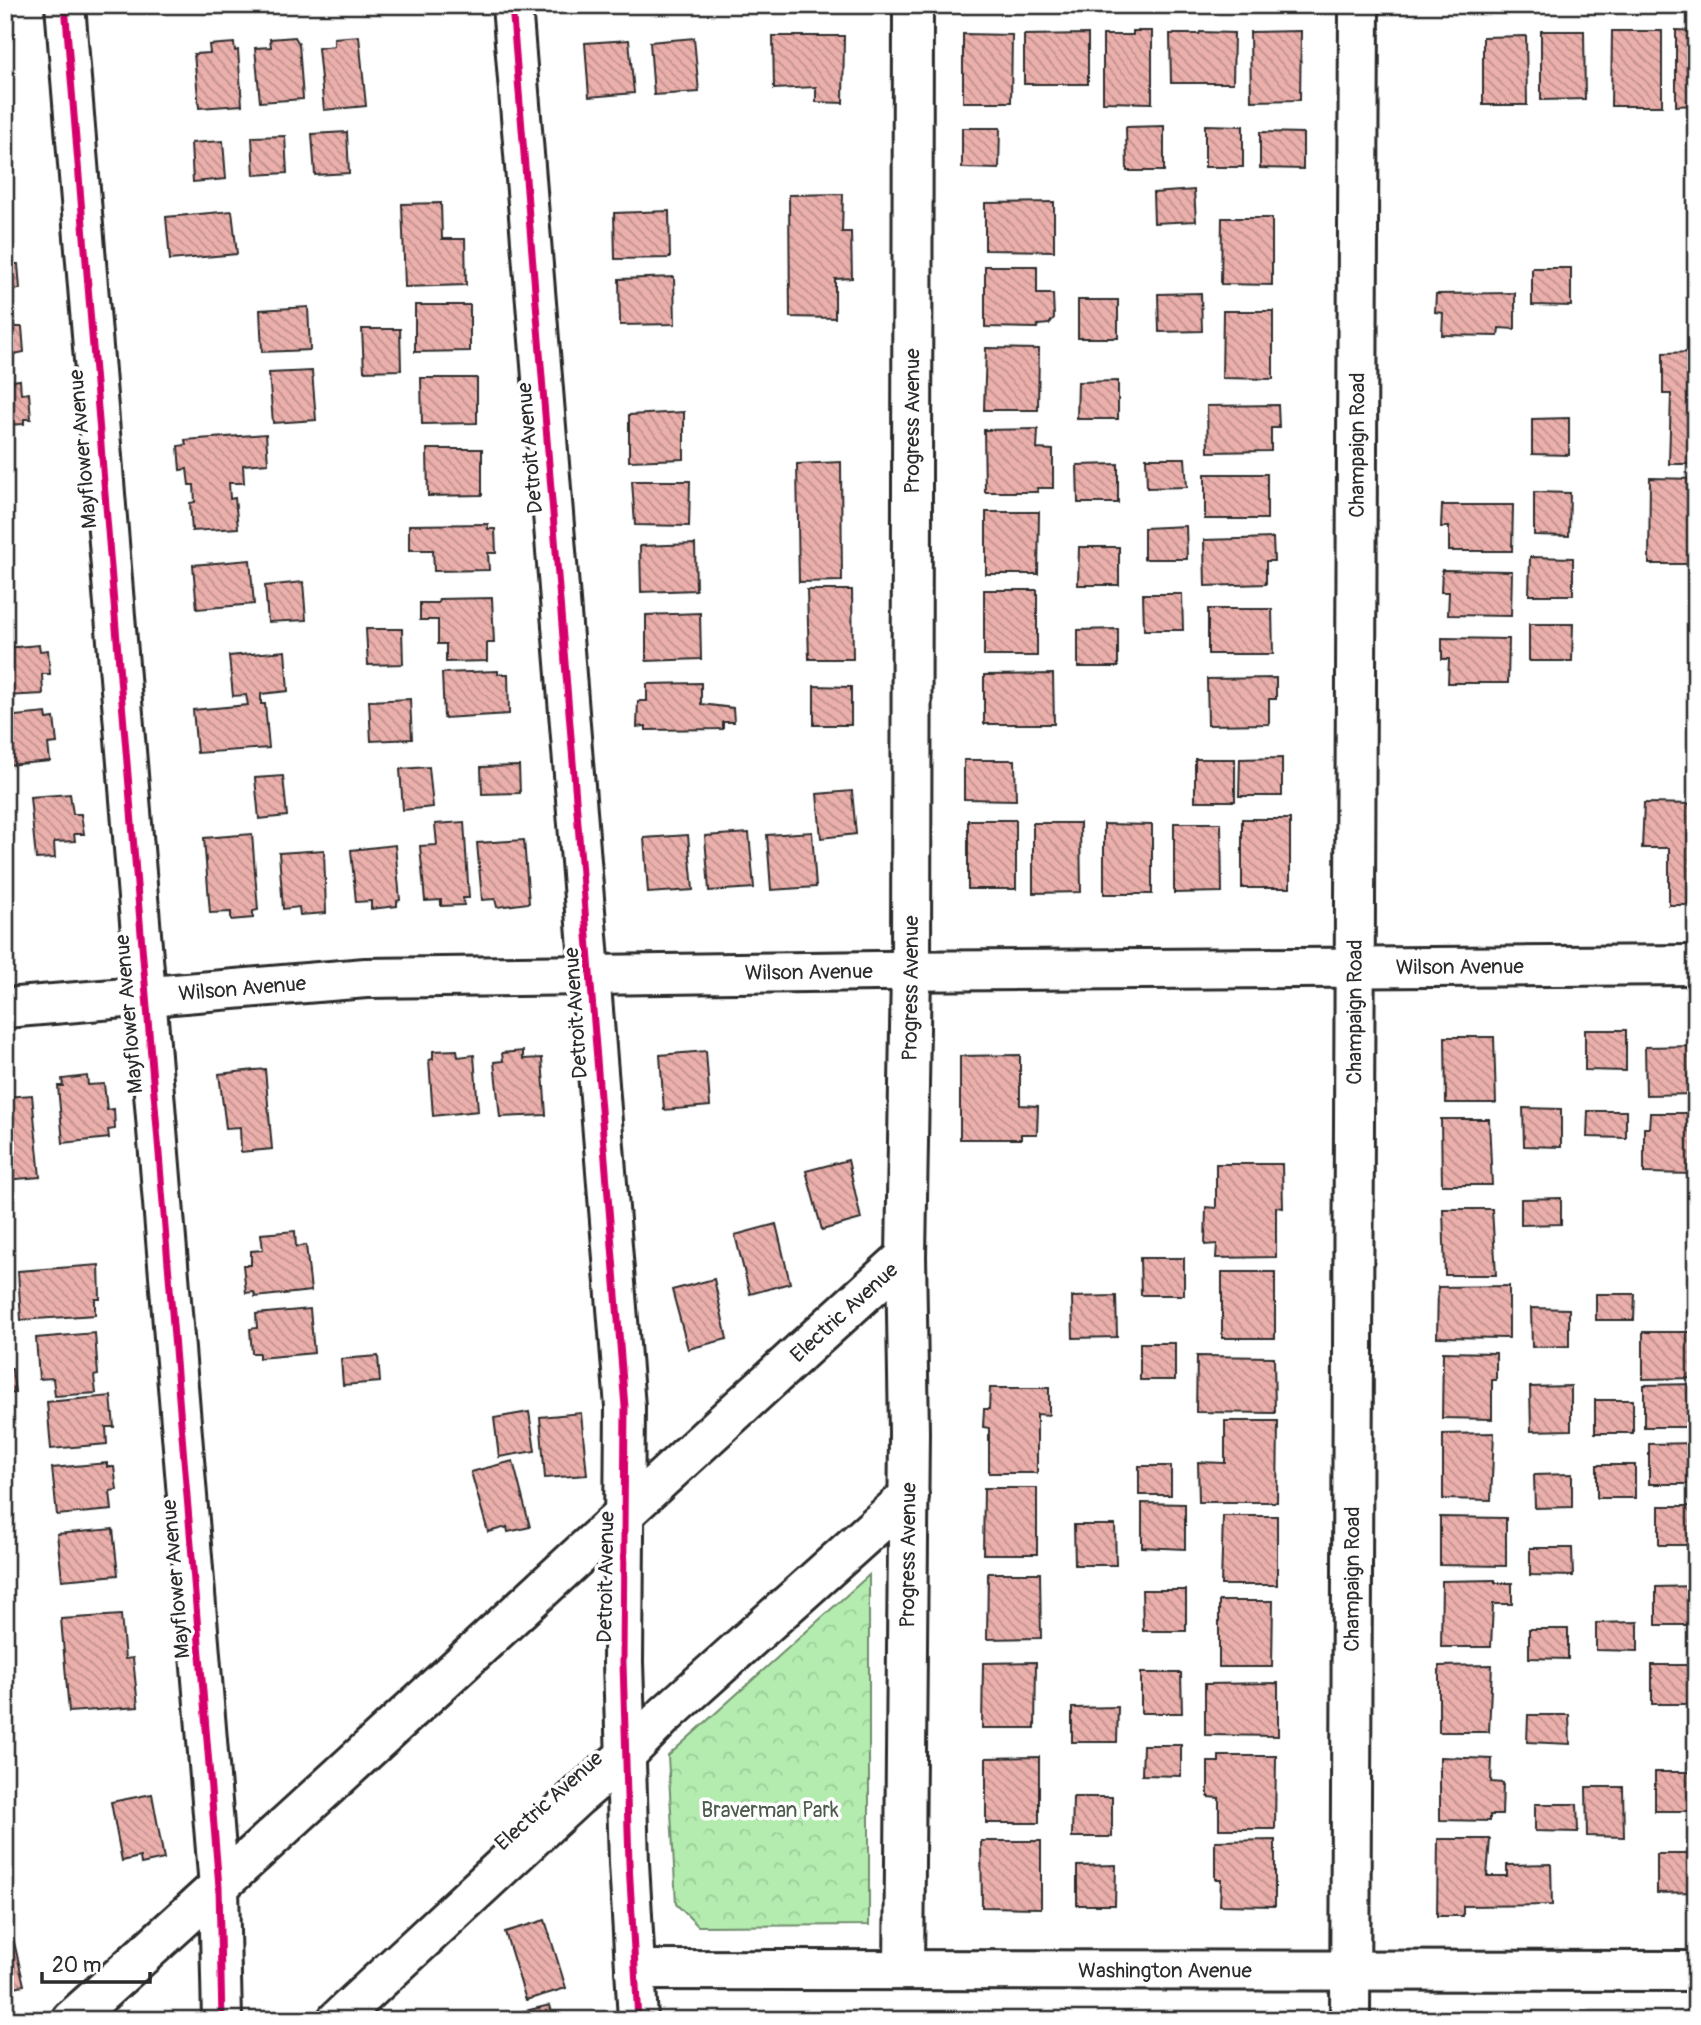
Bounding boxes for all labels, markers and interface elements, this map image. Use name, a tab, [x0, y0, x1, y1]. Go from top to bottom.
street label: Progress Avenue	[898, 348, 926, 494]
street label: Mayflower Avenue	[63, 368, 103, 530]
street label: Champaign Road	[1343, 372, 1371, 518]
street label: Detroit Avenue	[511, 381, 549, 515]
street label: Progress Avenue	[896, 915, 925, 1061]
street label: Mayflower Avenue	[109, 933, 149, 1095]
street label: Champaign Road	[1341, 939, 1368, 1085]
street label: Detroit Avenue	[558, 946, 594, 1080]
street label: Wilson Avenue	[1395, 953, 1525, 981]
street label: Wilson Avenue	[744, 958, 874, 986]
street label: Wilson Avenue	[177, 969, 308, 1007]
street label: Electric Avenue	[784, 1256, 904, 1368]
street label: Progress Avenue	[894, 1482, 922, 1628]
street label: Mayflower Avenue	[156, 1498, 196, 1660]
street label: Champaign Road	[1338, 1506, 1366, 1652]
street label: Detroit Avenue	[591, 1510, 621, 1643]
street label: Electric Avenue	[489, 1745, 609, 1857]
park label: Braverman Park	[701, 1797, 839, 1824]
scale bar	[42, 1941, 150, 1985]
text: 20 m	[52, 1952, 101, 1979]
street label: Washington Avenue	[1078, 1957, 1253, 1984]

